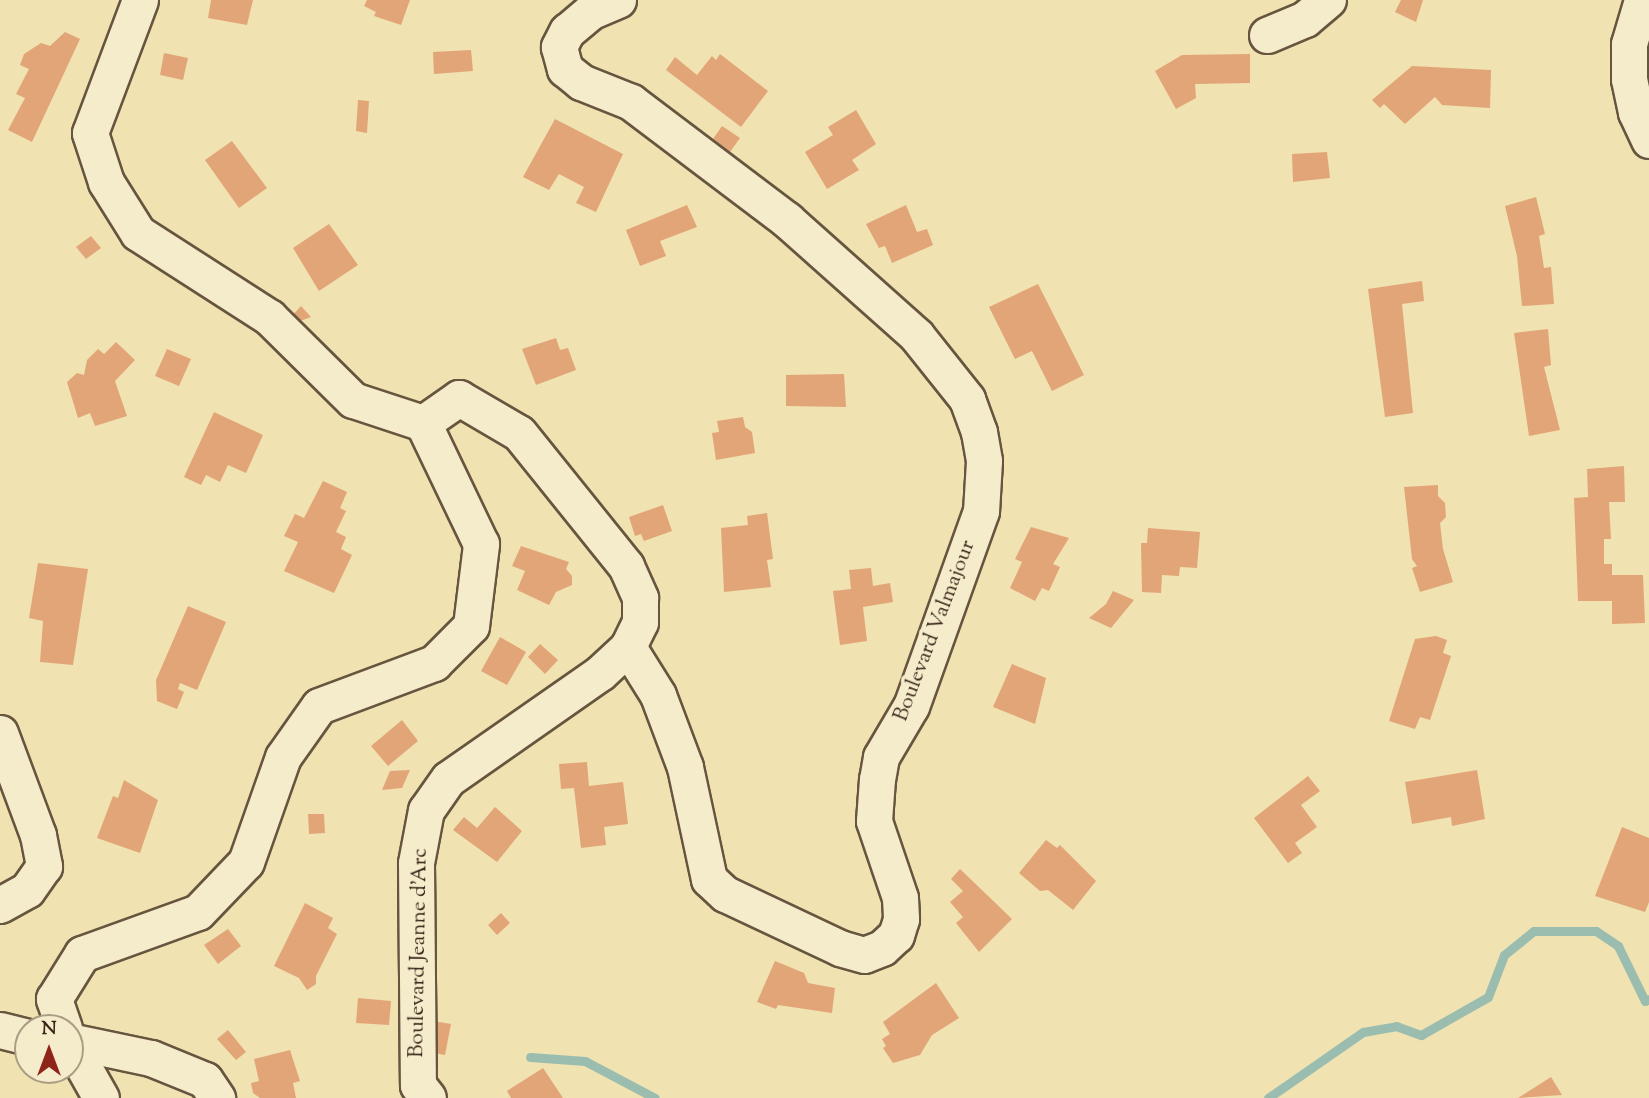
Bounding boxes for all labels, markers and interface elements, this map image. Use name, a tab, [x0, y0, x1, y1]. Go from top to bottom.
street label: Boulevard Valmajour	[889, 537, 981, 725]
street label: Boulevard Jeanne d'Arc	[405, 848, 433, 1058]
north arrow	[14, 1014, 84, 1084]
text: N	[41, 1016, 57, 1043]

